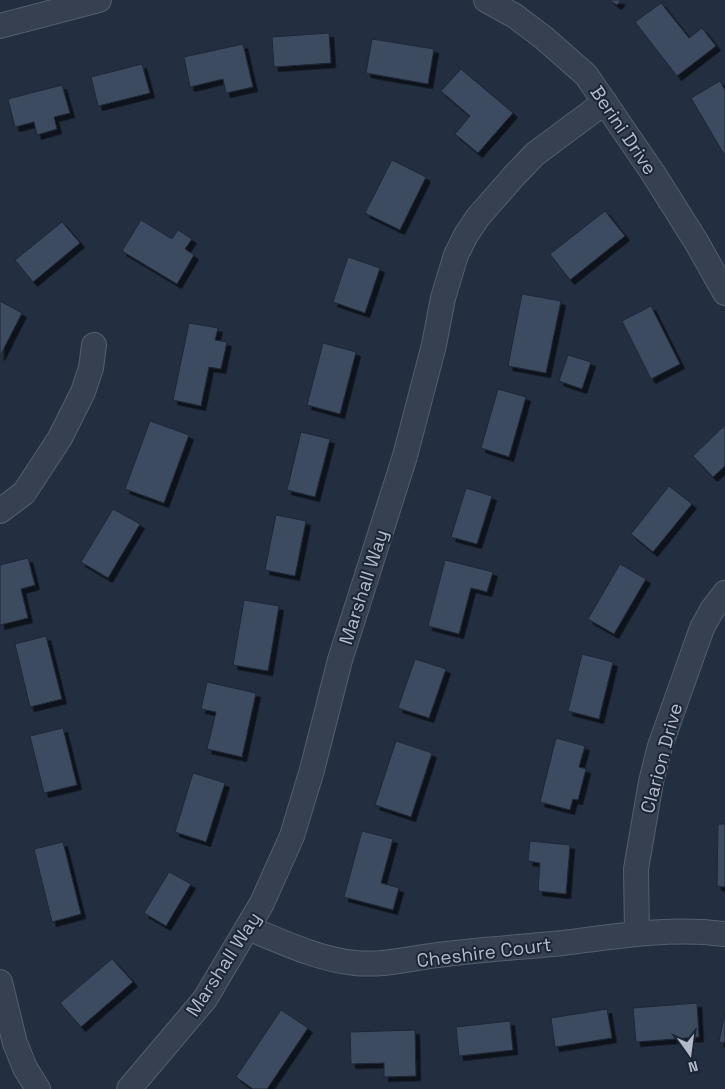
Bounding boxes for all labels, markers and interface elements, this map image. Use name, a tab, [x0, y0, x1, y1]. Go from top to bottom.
street label: Berini Drive	[585, 81, 663, 180]
street label: Marshall Way	[333, 526, 394, 648]
street label: Clarion Drive	[635, 700, 688, 816]
street label: Marshall Way	[180, 907, 267, 1021]
street label: Cheshire Court	[415, 932, 553, 973]
north arrow	[665, 1029, 715, 1079]
text: N	[686, 1057, 700, 1076]

